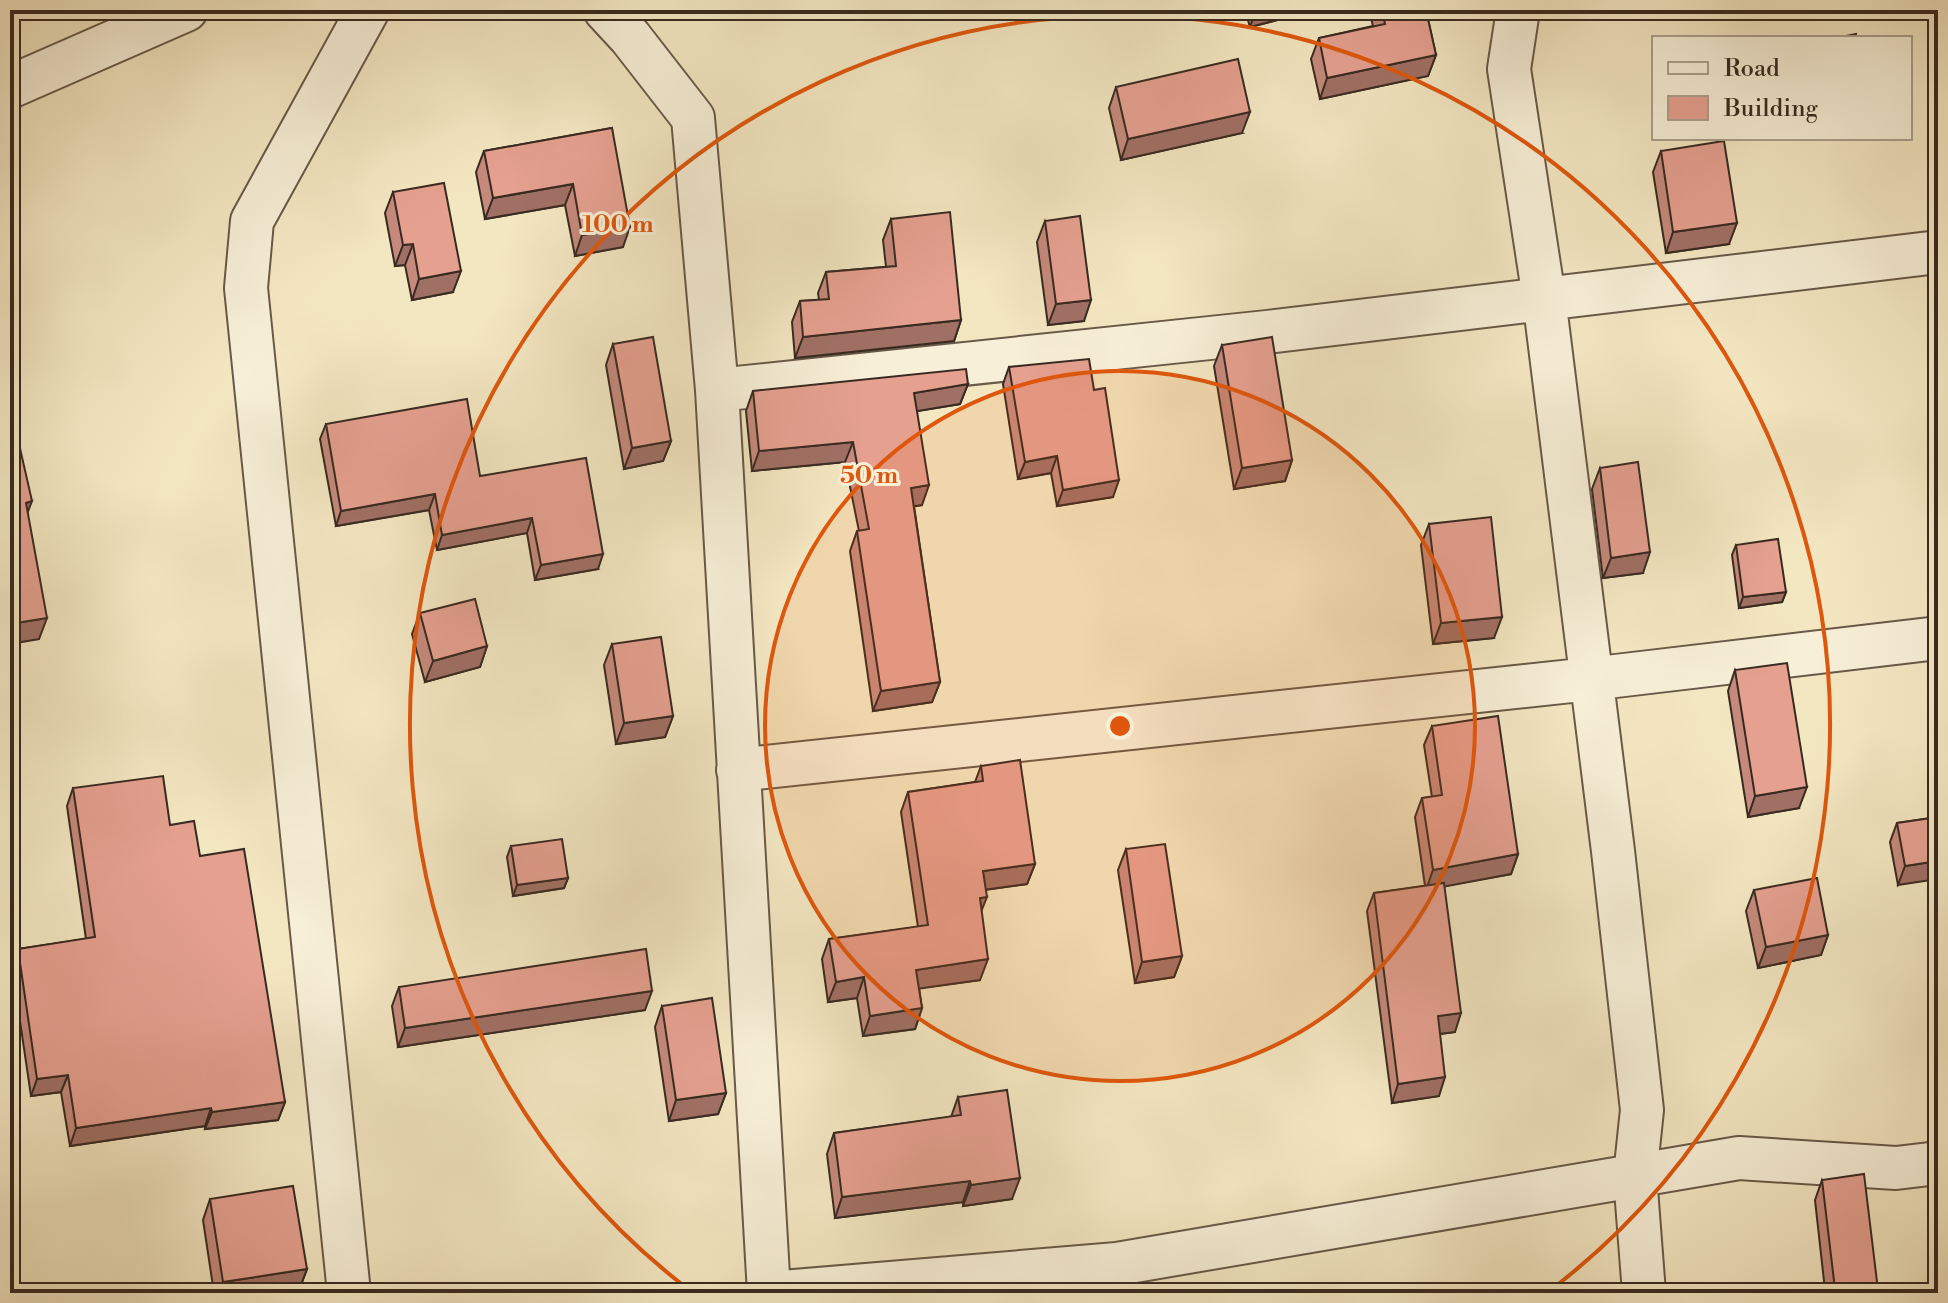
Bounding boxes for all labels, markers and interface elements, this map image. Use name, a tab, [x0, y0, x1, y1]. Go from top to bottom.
legend	[1652, 36, 1912, 140]
text: Road	[1724, 54, 1780, 84]
text: Building	[1723, 94, 1818, 124]
text: 100 m	[582, 210, 654, 240]
text: 50 m	[840, 461, 898, 491]
centre of rings	[1106, 712, 1134, 740]

